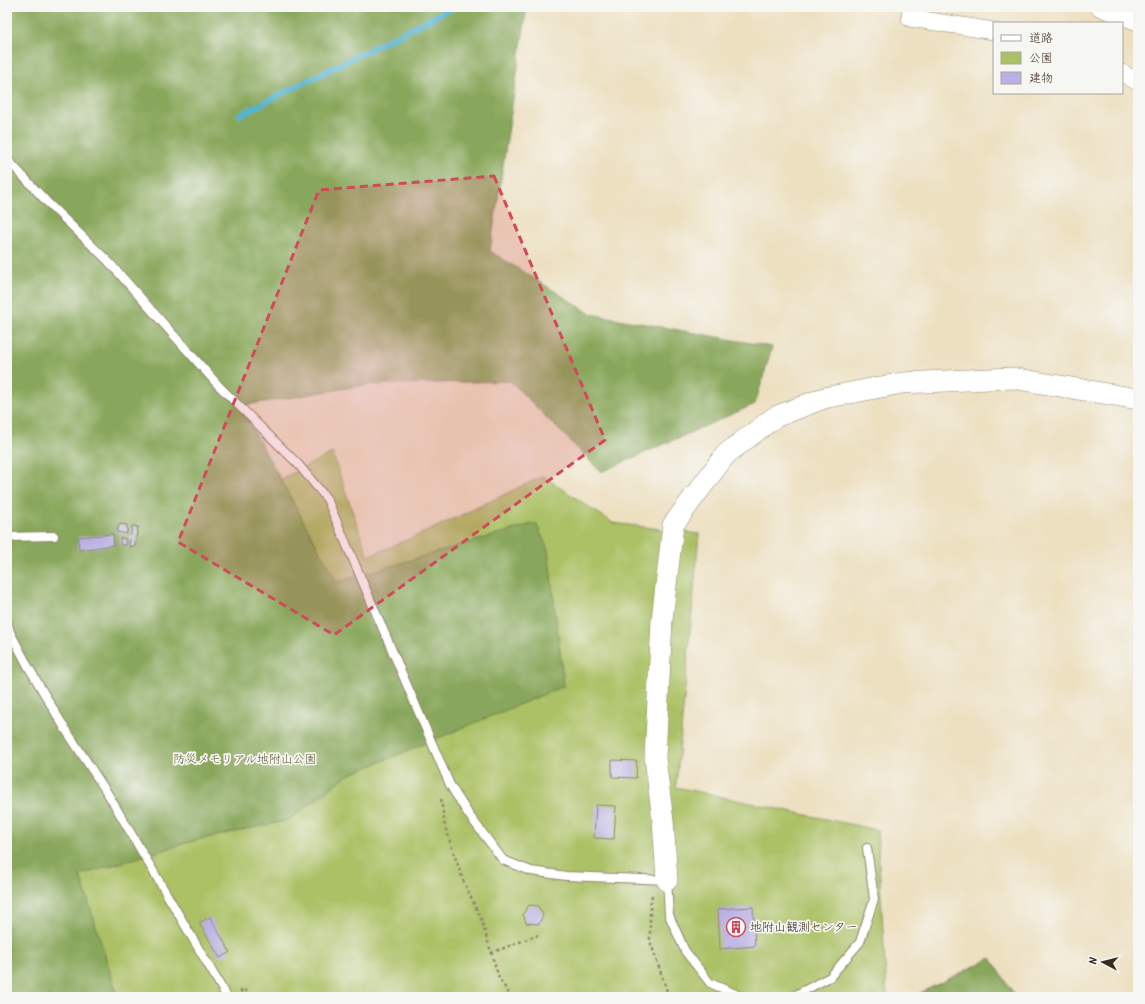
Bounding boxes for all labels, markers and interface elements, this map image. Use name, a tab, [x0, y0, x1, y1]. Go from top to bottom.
legend	[993, 22, 1123, 94]
text: 道路	[1029, 29, 1053, 48]
text: 公園	[1029, 49, 1053, 68]
text: 建物	[1029, 69, 1053, 88]
park label: 防災メモリアル地附山公園	[173, 750, 317, 769]
building icon: 地附山観測センター	[725, 916, 747, 938]
place label: 地附山観測センター	[750, 918, 858, 937]
north arrow	[1083, 942, 1123, 982]
text: N	[1085, 956, 1103, 965]

